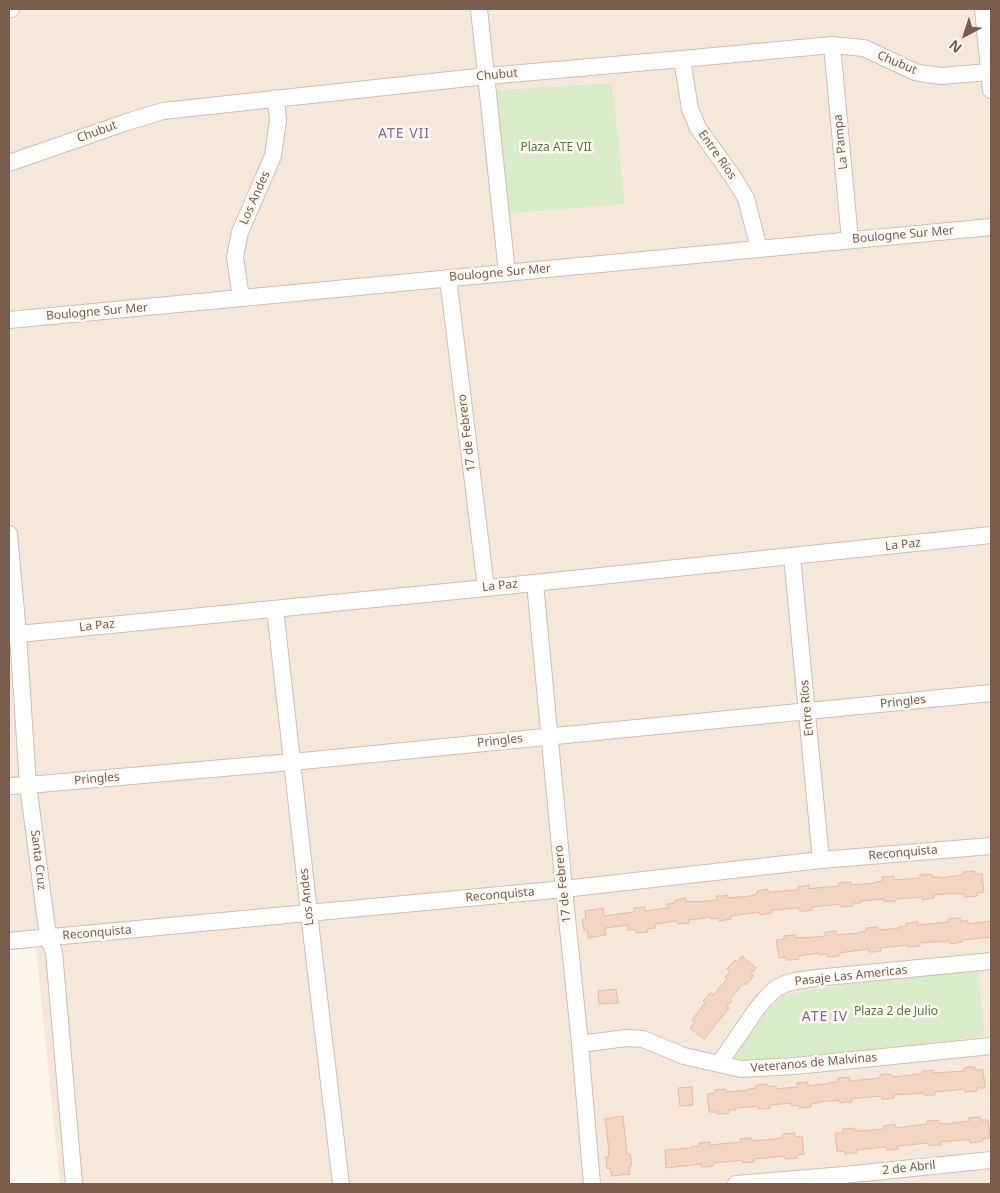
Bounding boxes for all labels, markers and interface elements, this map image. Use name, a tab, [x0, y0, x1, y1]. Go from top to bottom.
north arrow	[940, 10, 990, 60]
text: N	[945, 36, 966, 58]
street label: Chubut	[875, 48, 919, 78]
street label: Chubut	[476, 66, 518, 84]
street label: La Pampa	[831, 114, 851, 170]
street label: Chubut	[75, 118, 119, 146]
district label: ATE VII	[377, 126, 431, 142]
street label: Entre Ríos	[695, 128, 739, 182]
park label: Plaza ATE VII	[520, 141, 592, 155]
street label: Los Andes	[237, 169, 273, 227]
street label: Boulogne Sur Mer	[851, 223, 955, 247]
street label: Boulogne Sur Mer	[448, 261, 552, 285]
street label: Boulogne Sur Mer	[45, 300, 149, 324]
street label: 17 de Febrero	[455, 393, 479, 473]
street label: La Paz	[884, 536, 922, 554]
street label: La Paz	[481, 577, 519, 595]
street label: La Paz	[78, 617, 116, 635]
street label: Entre Ríos	[797, 679, 817, 737]
street label: Pringles	[880, 692, 926, 712]
street label: Pringles	[477, 731, 523, 751]
street label: Pringles	[74, 770, 120, 788]
street label: Santa Cruz	[27, 829, 49, 891]
street label: Reconquista	[868, 843, 938, 863]
street label: 17 de Febrero	[552, 844, 574, 924]
street label: Los Andes	[297, 868, 317, 926]
street label: Reconquista	[465, 885, 535, 905]
street label: Reconquista	[62, 923, 132, 943]
street label: Pasaje Las Americas	[794, 963, 908, 989]
park label: Plaza 2 de Julio	[854, 1005, 938, 1019]
district label: ATE IV	[801, 1009, 849, 1025]
street label: Veteranos de Malvinas	[750, 1050, 878, 1076]
street label: 2 de Abril	[882, 1158, 936, 1178]

